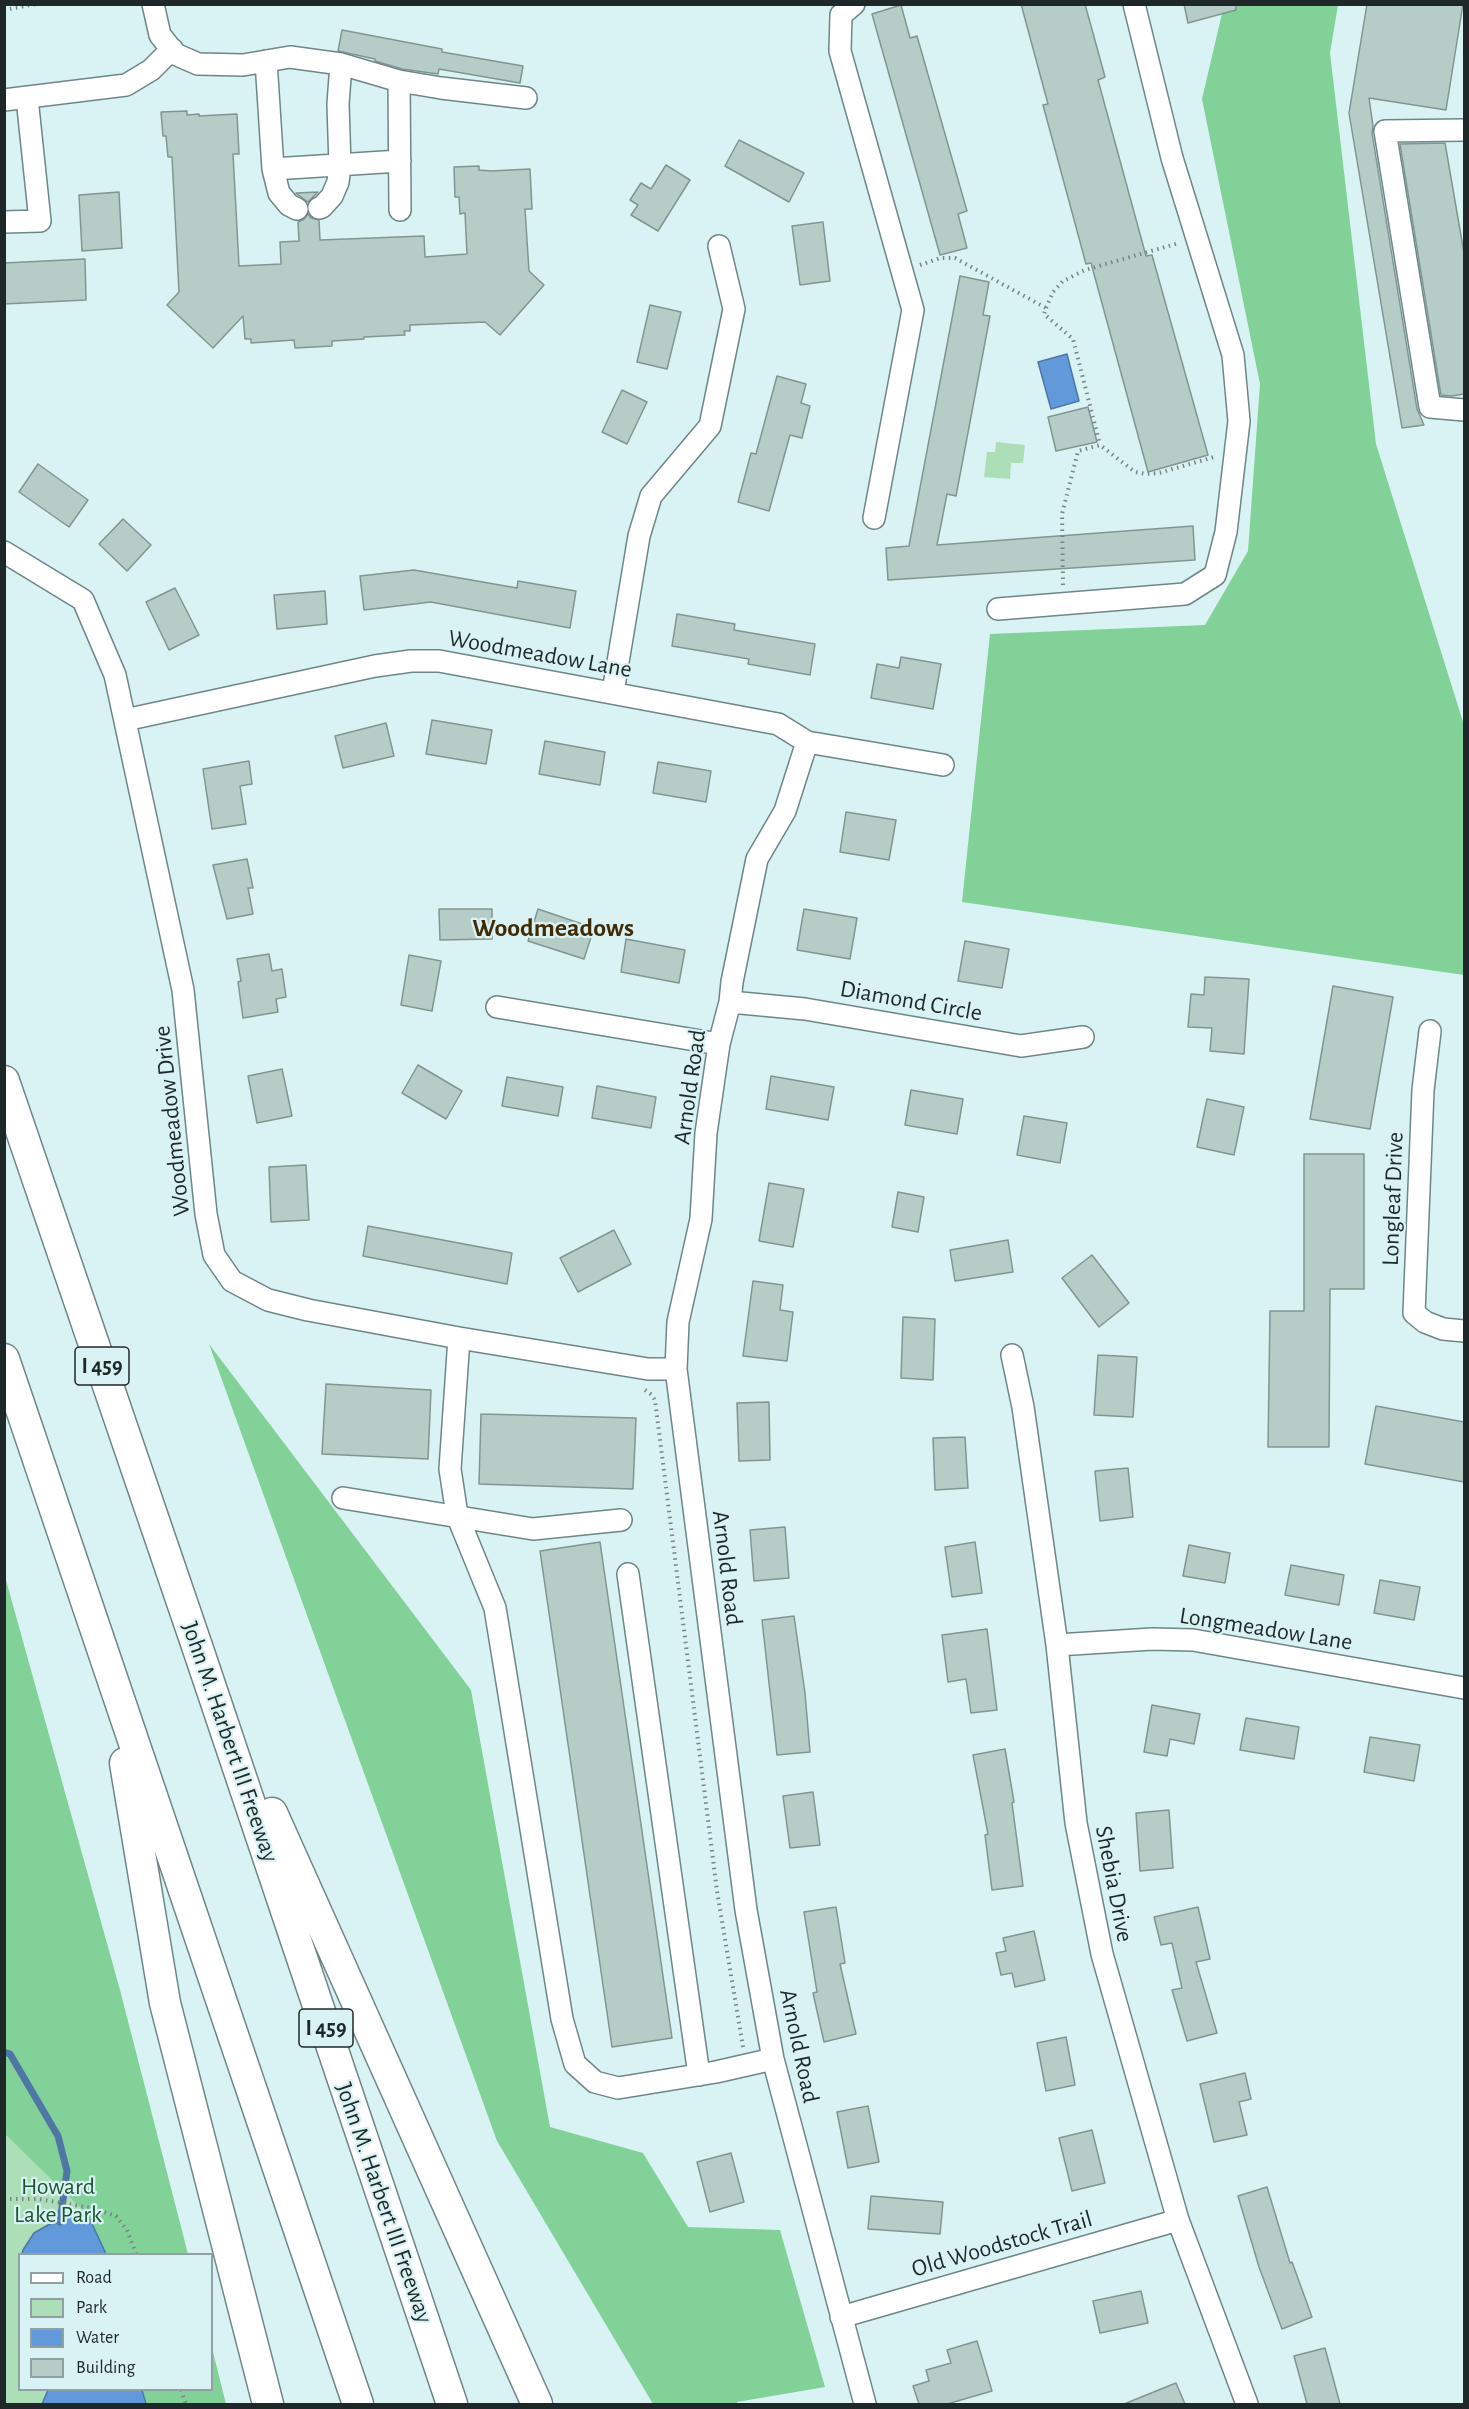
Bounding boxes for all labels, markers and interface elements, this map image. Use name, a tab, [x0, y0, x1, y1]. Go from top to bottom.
street label: Woodmeadow Lane	[446, 624, 634, 684]
district label: Woodmeadows	[472, 912, 634, 944]
street label: Diamond Circle	[838, 974, 984, 1028]
street label: Woodmeadow Drive	[148, 1024, 196, 1218]
street label: Arnold Road	[668, 1028, 712, 1146]
street label: Longleaf Drive	[1376, 1131, 1410, 1267]
road number: I 459	[75, 1347, 129, 1385]
street label: Arnold Road	[706, 1509, 748, 1627]
street label: Longmeadow Lane	[1177, 1601, 1355, 1657]
street label: John M. Harbert III Freeway	[175, 1618, 285, 1866]
street label: Shebia Drive	[1089, 1823, 1139, 1945]
street label: Arnold Road	[773, 1986, 825, 2106]
road number: I 459	[299, 2009, 353, 2047]
street label: John M. Harbert III Freeway	[329, 2079, 439, 2327]
park label: Howard Lake Park	[14, 2173, 102, 2229]
street label: Old Woodstock Trail	[908, 2204, 1096, 2284]
legend	[18, 2253, 213, 2391]
text: Road	[76, 2269, 112, 2287]
text: Park	[76, 2299, 107, 2317]
text: Water	[76, 2329, 119, 2347]
text: Building	[76, 2359, 135, 2377]

